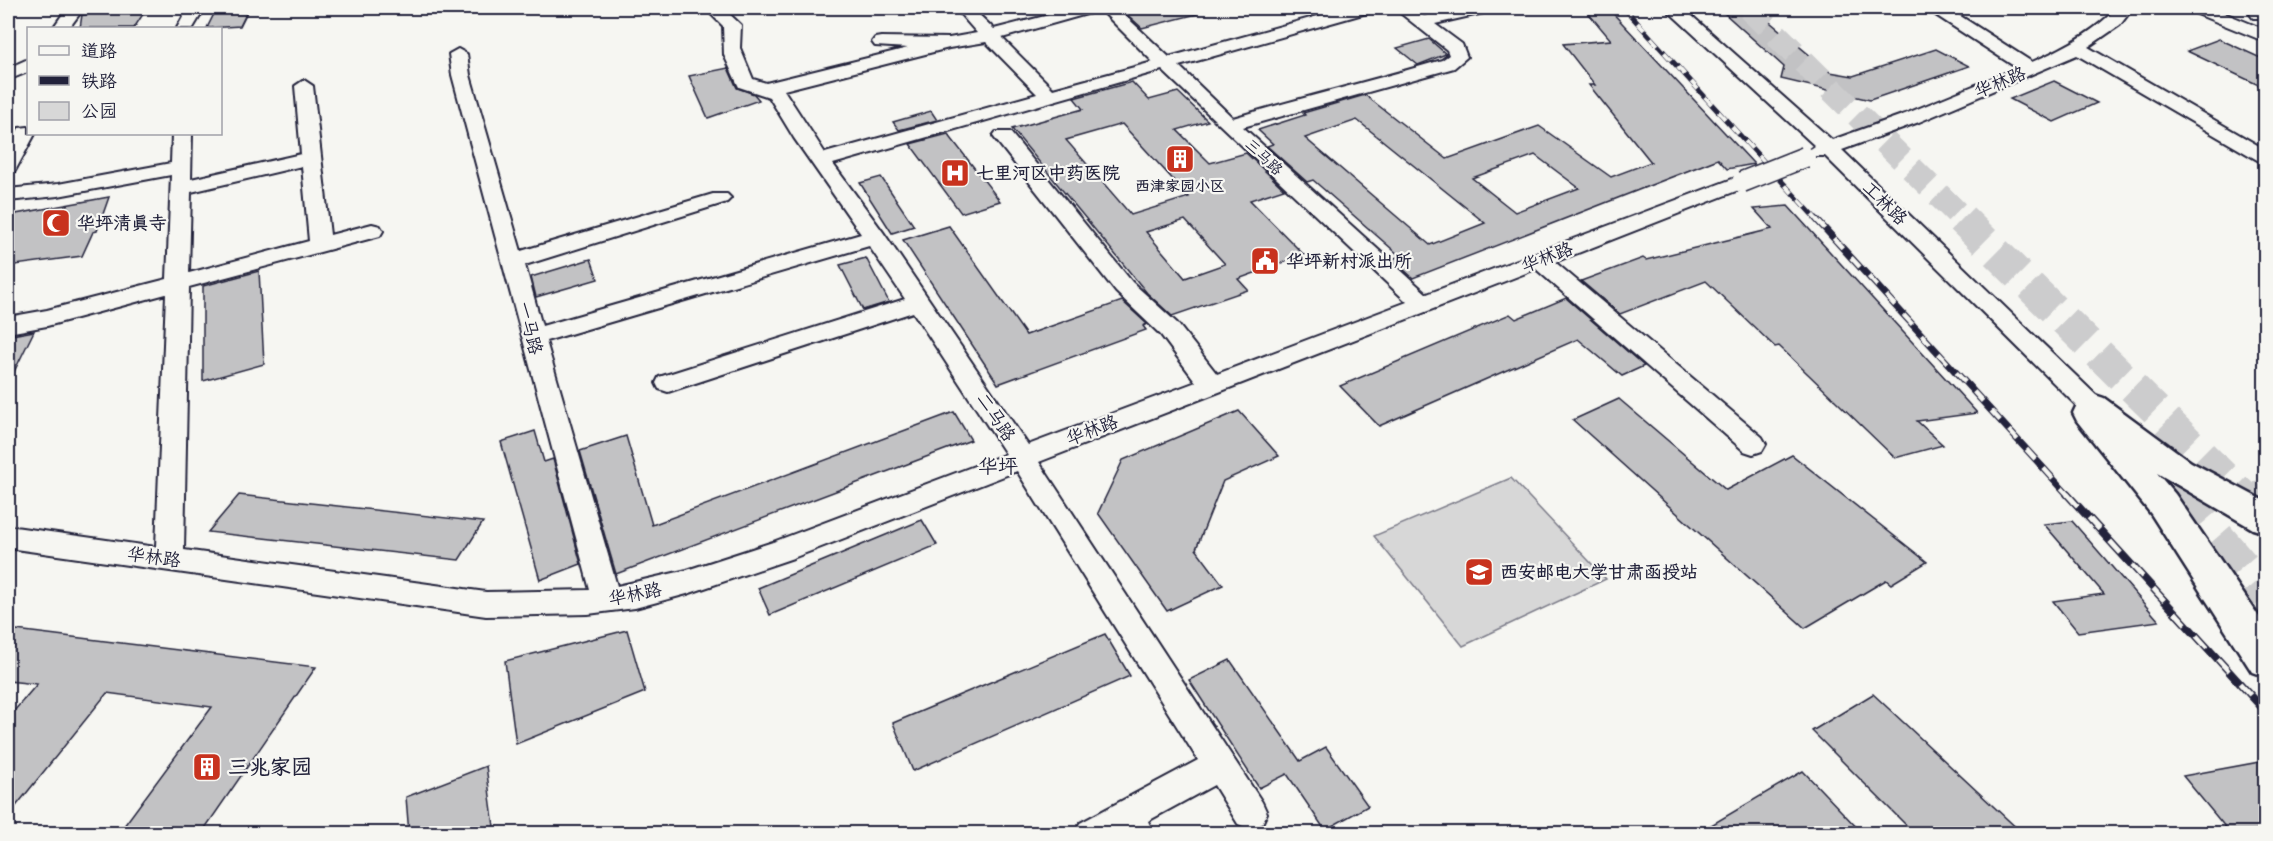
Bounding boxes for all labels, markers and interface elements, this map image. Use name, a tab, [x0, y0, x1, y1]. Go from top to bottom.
legend	[27, 27, 222, 135]
text: 道路	[81, 39, 117, 64]
street label: 华林路	[1970, 61, 2030, 104]
text: 铁路	[81, 69, 117, 94]
text: 公园	[81, 99, 117, 124]
street label: 三马路	[1240, 134, 1287, 180]
building icon: 西津家园小区	[1164, 143, 1196, 175]
hospital icon: 七里河区中药医院	[939, 157, 971, 189]
place label: 七里河区中药医院	[976, 161, 1120, 186]
place label: 西津家园小区	[1135, 176, 1225, 197]
street label: 工林路	[1857, 176, 1913, 231]
mosque icon: 华坪清真寺	[40, 207, 72, 239]
place label: 华坪清真寺	[77, 211, 167, 236]
street label: 华林路	[1517, 236, 1577, 279]
public building icon: 华坪新村派出所	[1249, 245, 1281, 277]
place label: 华坪新村派出所	[1286, 249, 1412, 274]
street label: 一马路	[511, 299, 548, 357]
street label: 二马路	[970, 388, 1021, 447]
street label: 华林路	[1062, 409, 1122, 452]
district label: 华坪	[978, 453, 1018, 481]
street label: 华林路	[125, 541, 182, 574]
school or university icon: 西安邮电大学甘肃函授站	[1463, 556, 1495, 588]
place label: 西安邮电大学甘肃函授站	[1500, 560, 1698, 585]
street label: 华林路	[606, 577, 664, 612]
building icon: 三兆家园	[191, 751, 223, 783]
place label: 三兆家园	[228, 753, 312, 782]

